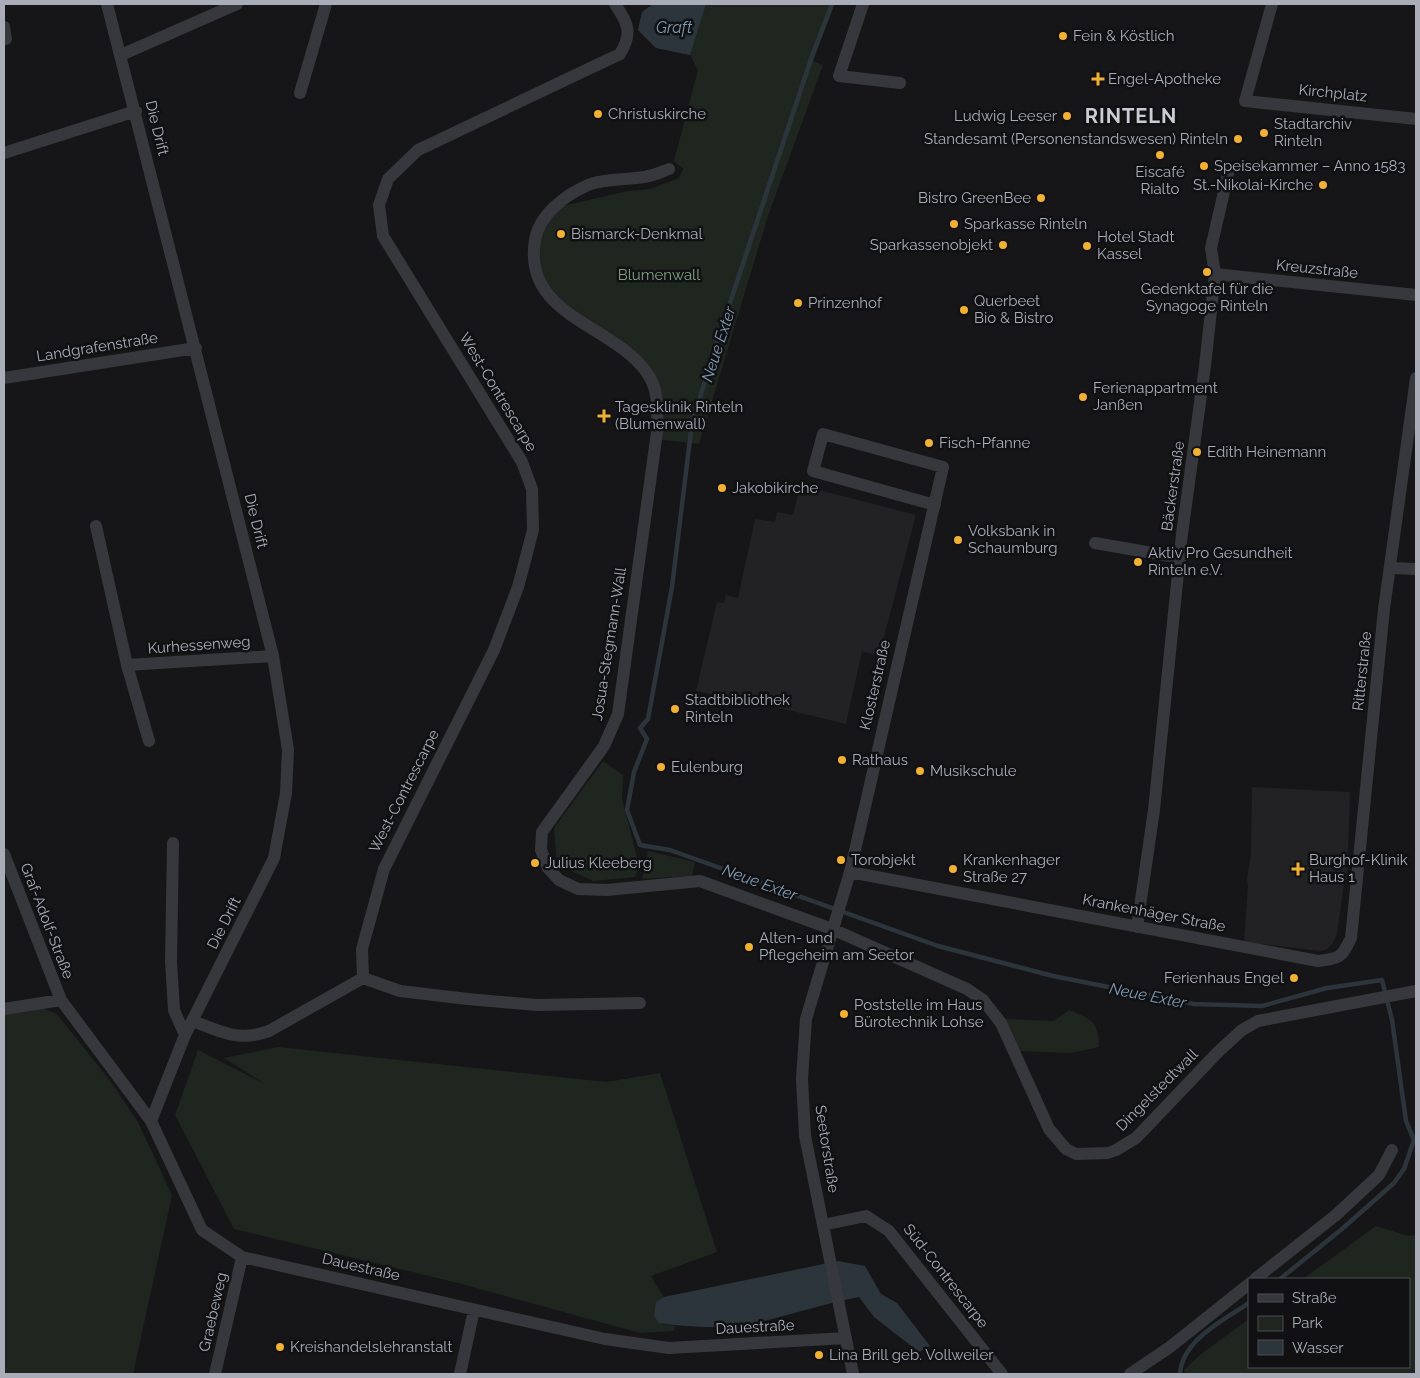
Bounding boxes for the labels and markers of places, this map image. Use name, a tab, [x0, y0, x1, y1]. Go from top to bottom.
place label: Fein & Köstlich	[1073, 27, 1175, 45]
marker: Fein & Köstlich	[1057, 30, 1069, 42]
place label: Engel-Apotheke	[1108, 70, 1221, 88]
marker: Engel-Apotheke	[1092, 73, 1104, 85]
place label: Christuskirche	[608, 105, 706, 123]
place label: Ludwig Leeser	[954, 107, 1058, 125]
marker: Christuskirche	[592, 108, 604, 120]
marker: Ludwig Leeser	[1061, 110, 1073, 122]
place label: Stadtarchiv Rinteln	[1274, 115, 1352, 150]
marker: Stadtarchiv Rinteln	[1258, 127, 1270, 139]
place label: Standesamt (Personenstandswesen) Rinteln	[924, 130, 1228, 148]
marker: Standesamt (Personenstandswesen) Rinteln	[1232, 133, 1244, 145]
marker: Eiscafé Rialto	[1154, 149, 1166, 161]
place label: Speisekammer – Anno 1583	[1214, 157, 1406, 175]
marker: Speisekammer – Anno 1583	[1198, 160, 1210, 172]
place label: Eiscafé Rialto	[1135, 163, 1185, 198]
place label: St.-Nikolai-Kirche	[1193, 176, 1313, 194]
marker: St.-Nikolai-Kirche	[1317, 179, 1329, 191]
place label: Bistro GreenBee	[918, 189, 1031, 207]
marker: Bistro GreenBee	[1035, 192, 1047, 204]
place label: Sparkasse Rinteln	[964, 215, 1087, 233]
marker: Sparkasse Rinteln	[948, 218, 960, 230]
place label: Bismarck-Denkmal	[571, 225, 704, 243]
marker: Bismarck-Denkmal	[555, 228, 567, 240]
place label: Hotel Stadt Kassel	[1097, 228, 1174, 263]
place label: Sparkassenobjekt	[870, 236, 993, 254]
marker: Sparkassenobjekt	[997, 239, 1009, 251]
marker: Hotel Stadt Kassel	[1081, 240, 1093, 252]
marker: Gedenktafel für die Synagoge Rinteln	[1201, 266, 1213, 278]
place label: Gedenktafel für die Synagoge Rinteln	[1141, 280, 1273, 315]
place label: Querbeet Bio & Bistro	[974, 292, 1053, 327]
place label: Prinzenhof	[808, 294, 883, 312]
marker: Prinzenhof	[792, 297, 804, 309]
marker: Querbeet Bio & Bistro	[958, 304, 970, 316]
place label: Ferienappartment Janßen	[1093, 379, 1218, 414]
marker: Ferienappartment Janßen	[1077, 391, 1089, 403]
place label: Tagesklinik Rinteln (Blumenwall)	[615, 398, 743, 433]
marker: Tagesklinik Rinteln (Blumenwall)	[597, 409, 611, 423]
place label: Fisch-Pfanne	[939, 434, 1031, 452]
marker: Fisch-Pfanne	[923, 437, 935, 449]
place label: Edith Heinemann	[1207, 443, 1326, 461]
marker: Edith Heinemann	[1191, 446, 1203, 458]
place label: Jakobikirche	[732, 479, 818, 497]
marker: Jakobikirche	[716, 482, 728, 494]
place label: Volksbank in Schaumburg	[968, 522, 1057, 557]
marker: Volksbank in Schaumburg	[952, 534, 964, 546]
place label: Aktiv Pro Gesundheit Rinteln e.V.	[1148, 544, 1293, 579]
marker: Aktiv Pro Gesundheit Rinteln e.V.	[1132, 556, 1144, 568]
place label: Stadtbibliothek Rinteln	[685, 691, 790, 726]
marker: Stadtbibliothek Rinteln	[669, 703, 681, 715]
place label: Rathaus	[852, 751, 908, 769]
marker: Rathaus	[836, 754, 848, 766]
place label: Eulenburg	[671, 758, 743, 776]
marker: Eulenburg	[655, 761, 667, 773]
place label: Musikschule	[930, 762, 1017, 780]
marker: Musikschule	[914, 765, 926, 777]
place label: Torobjekt	[851, 851, 916, 869]
place label: Krankenhager Straße 27	[963, 851, 1061, 886]
place label: Burghof-Klinik Haus 1	[1309, 851, 1408, 886]
place label: Julius Kleeberg	[545, 854, 652, 872]
marker: Torobjekt	[835, 854, 847, 866]
marker: Julius Kleeberg	[529, 857, 541, 869]
marker: Burghof-Klinik Haus 1	[1291, 862, 1305, 876]
marker: Krankenhager Straße 27	[947, 863, 959, 875]
place label: Alten- und Pflegeheim am Seetor	[759, 929, 915, 964]
marker: Alten- und Pflegeheim am Seetor	[743, 941, 755, 953]
place label: Ferienhaus Engel	[1164, 969, 1285, 987]
marker: Ferienhaus Engel	[1288, 972, 1300, 984]
place label: Poststelle im Haus Bürotechnik Lohse	[854, 996, 984, 1031]
marker: Poststelle im Haus Bürotechnik Lohse	[838, 1008, 850, 1020]
place label: Kreishandelslehranstalt	[290, 1338, 452, 1356]
marker: Kreishandelslehranstalt	[274, 1341, 286, 1353]
place label: Lina Brill geb. Vollweiler	[829, 1346, 994, 1364]
marker: Lina Brill geb. Vollweiler	[813, 1349, 825, 1361]

